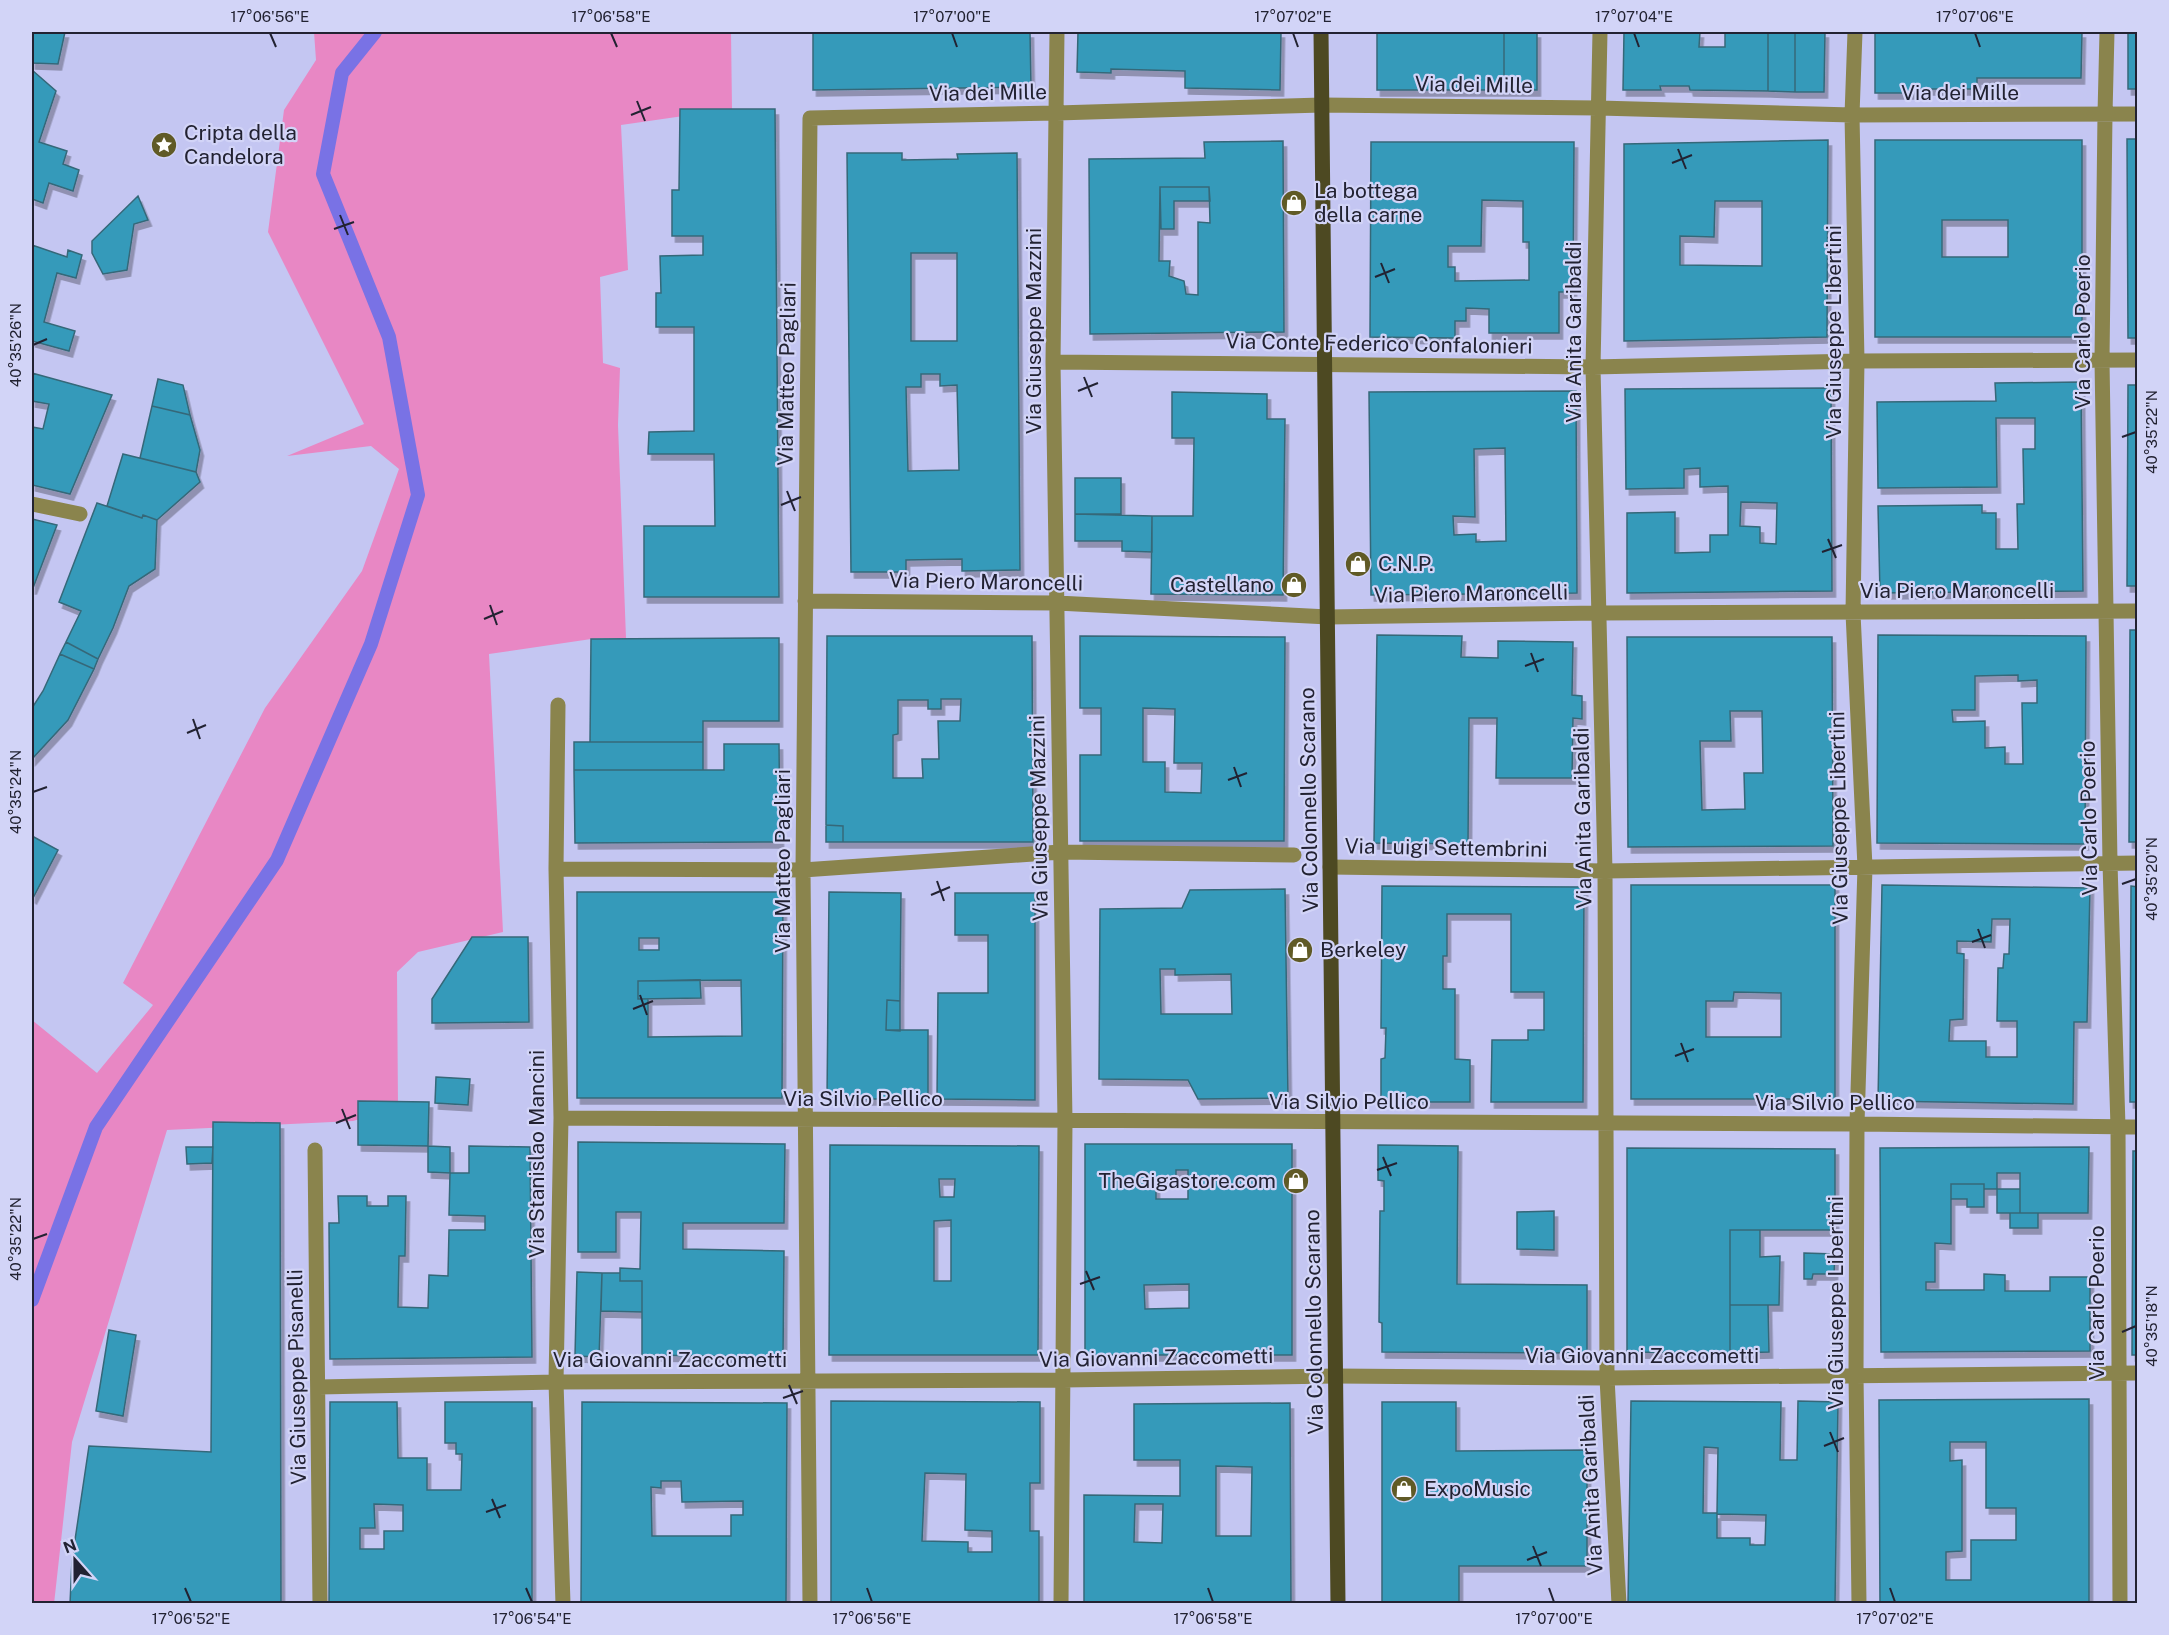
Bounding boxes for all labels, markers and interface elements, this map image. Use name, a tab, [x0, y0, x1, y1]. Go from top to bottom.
text: 17°06'56"E	[231, 8, 309, 25]
text: 17°06'58"E	[571, 8, 651, 25]
text: 17°07'00"E	[913, 8, 991, 25]
text: 17°07'02"E	[1254, 8, 1332, 25]
text: 17°07'04"E	[1595, 8, 1673, 25]
text: 17°07'06"E	[1936, 8, 2014, 25]
street label: Via dei Mille	[1415, 71, 1533, 98]
street label: Via dei Mille	[929, 79, 1047, 106]
street label: Via dei Mille	[1901, 80, 2019, 105]
place label: Cripta della Candelora	[184, 120, 297, 169]
place icon: Cripta della Candelora	[149, 130, 179, 160]
place label: La bottega della carne	[1314, 178, 1422, 227]
shop icon: La bottega della carne	[1279, 188, 1309, 218]
street label: Via Giuseppe Libertini	[1821, 225, 1846, 439]
street label: Via Giuseppe Mazzini	[1021, 228, 1046, 434]
street label: Via Anita Garibaldi	[1561, 241, 1586, 423]
street label: Via Carlo Poerio	[2070, 254, 2095, 410]
street label: Via Matteo Pagliari	[772, 282, 801, 466]
text: 40°35'26"N	[7, 303, 24, 387]
street label: Via Conte Federico Confalonieri	[1225, 328, 1533, 359]
text: 40°35'22"N	[2143, 390, 2160, 474]
shop icon: C.N.P.	[1343, 549, 1373, 579]
place label: C.N.P.	[1378, 551, 1434, 576]
street label: Via Piero Maroncelli	[889, 567, 1083, 596]
shop icon: Castellano	[1279, 570, 1309, 600]
place label: Castellano	[1170, 572, 1274, 597]
street label: Via Piero Maroncelli	[1860, 578, 2054, 603]
street label: Via Piero Maroncelli	[1374, 579, 1568, 608]
street label: Via Colonnello Scarano	[1294, 687, 1323, 913]
street label: Via Giuseppe Libertini	[1824, 711, 1853, 925]
street label: Via Giuseppe Mazzini	[1024, 715, 1053, 921]
street label: Via Anita Garibaldi	[1568, 727, 1597, 909]
street label: Via Carlo Poerio	[2075, 740, 2102, 896]
text: 40°35'24"N	[7, 750, 24, 834]
street label: Via Matteo Pagliari	[770, 769, 795, 953]
street label: Via Luigi Settembrini	[1344, 833, 1548, 862]
text: 40°35'20"N	[2143, 837, 2160, 921]
shop icon: Berkeley	[1285, 935, 1315, 965]
place label: Berkeley	[1320, 937, 1406, 962]
street label: Via Stanislao Mancini	[524, 1050, 549, 1258]
street label: Via Silvio Pellico	[783, 1086, 943, 1111]
street label: Via Silvio Pellico	[1269, 1089, 1429, 1114]
street label: Via Silvio Pellico	[1755, 1090, 1915, 1115]
shop icon: TheGigastore.com	[1281, 1166, 1311, 1196]
place label: TheGigastore.com	[1099, 1168, 1276, 1193]
street label: Via Giuseppe Libertini	[1823, 1196, 1848, 1410]
text: 40°35'22"N	[7, 1197, 24, 1281]
street label: Via Colonnello Scarano	[1299, 1209, 1328, 1435]
street label: Via Carlo Poerio	[2084, 1225, 2109, 1381]
street label: Via Giuseppe Pisanelli	[282, 1269, 311, 1485]
text: 40°35'18"N	[2143, 1285, 2160, 1367]
street label: Via Giovanni Zaccometti	[1039, 1343, 1273, 1372]
street label: Via Giovanni Zaccometti	[1525, 1343, 1759, 1368]
street label: Via Giovanni Zaccometti	[553, 1347, 787, 1372]
street label: Via Anita Garibaldi	[1573, 1394, 1608, 1576]
shop icon: ExpoMusic	[1389, 1474, 1419, 1504]
place label: ExpoMusic	[1424, 1476, 1531, 1501]
north arrow	[45, 1530, 105, 1590]
text: N	[61, 1535, 79, 1558]
text: 17°06'52"E	[152, 1610, 230, 1627]
text: 17°06'54"E	[493, 1610, 571, 1627]
text: 17°06'56"E	[833, 1610, 911, 1627]
text: 17°06'58"E	[1173, 1610, 1253, 1627]
text: 17°07'00"E	[1515, 1610, 1593, 1627]
text: 17°07'02"E	[1856, 1610, 1934, 1627]

